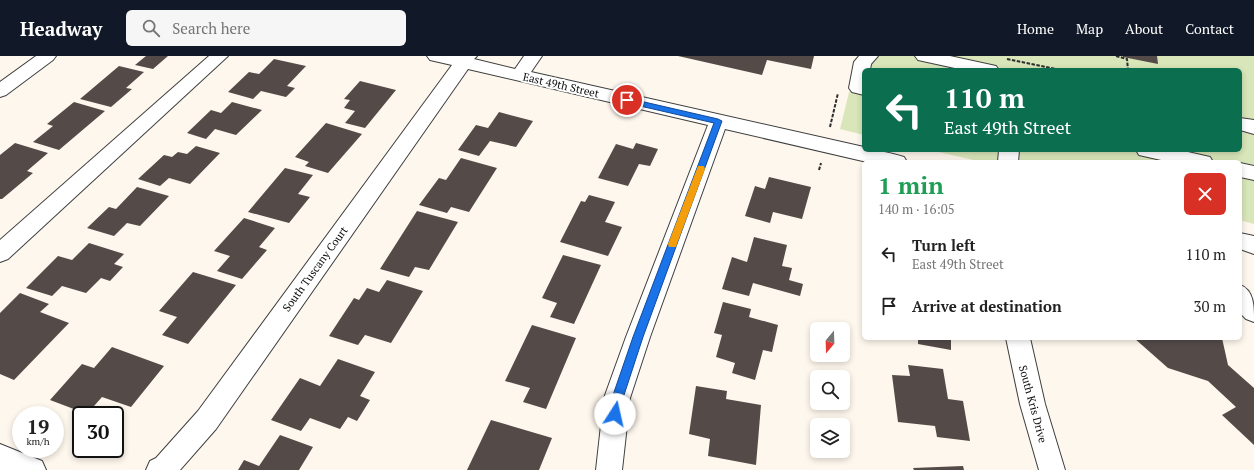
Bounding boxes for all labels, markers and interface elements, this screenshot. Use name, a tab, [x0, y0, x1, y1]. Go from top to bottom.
search box	[126, 10, 406, 46]
text: Headway	[20, 16, 102, 41]
icon: search	[140, 17, 162, 39]
text: Search here	[172, 18, 250, 38]
text: Home	[1017, 19, 1054, 38]
text: Map	[1076, 19, 1103, 38]
text: About	[1125, 19, 1163, 38]
text: Contact	[1185, 19, 1234, 38]
street label: East 49th Street	[522, 69, 600, 101]
text: 110 m	[944, 79, 1025, 116]
pin	[610, 83, 644, 117]
icon: left	[878, 84, 930, 136]
icon: arrive	[616, 89, 638, 111]
text: East 49th Street	[944, 115, 1071, 139]
text: 1 min	[878, 169, 944, 201]
button: close	[1184, 173, 1226, 215]
text: 140 m · 16:05	[878, 200, 955, 218]
street label: South Tuscany Court	[279, 224, 351, 314]
text: Turn left	[912, 235, 976, 255]
icon: left	[878, 243, 900, 265]
text: 110 m	[1185, 244, 1226, 264]
text: East 49th Street	[912, 255, 1004, 273]
icon: arrive	[878, 295, 900, 317]
text: Arrive at destination	[912, 296, 1062, 316]
text: 30 m	[1193, 296, 1226, 316]
north arrow	[810, 322, 850, 362]
map controls	[810, 322, 850, 458]
street label: South Kris Drive	[1016, 364, 1050, 445]
button: search	[810, 370, 850, 410]
position arrow	[594, 393, 636, 435]
speed limit sign: 30	[72, 406, 124, 458]
text: 19	[27, 413, 49, 440]
button: layers	[810, 418, 850, 458]
text: km/h	[26, 435, 50, 448]

